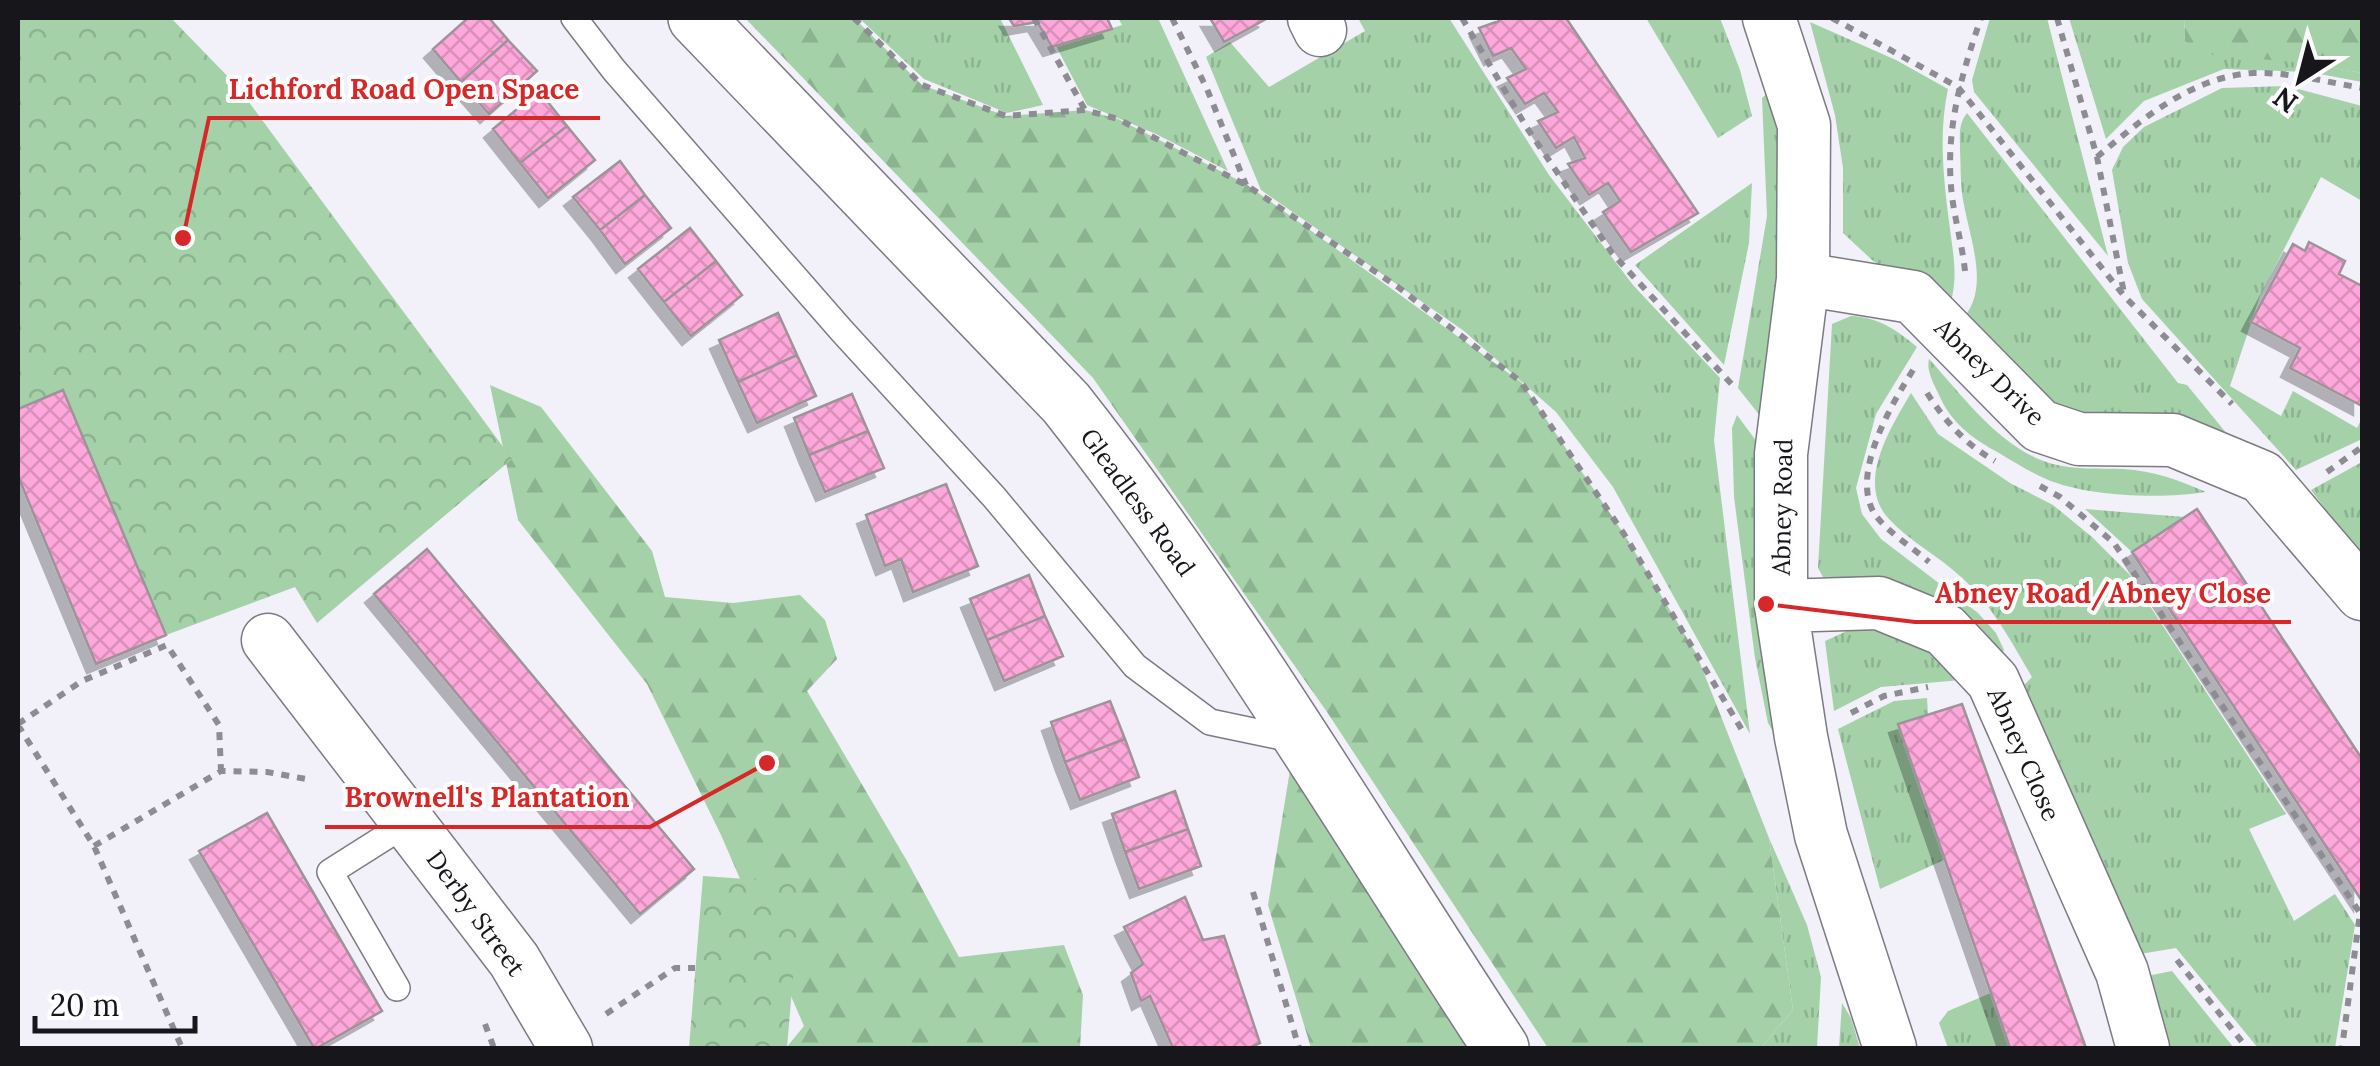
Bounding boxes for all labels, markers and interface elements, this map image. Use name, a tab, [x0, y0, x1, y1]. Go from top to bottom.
north arrow	[2250, 30, 2350, 130]
callout: Lichford Road Open Space	[209, 60, 600, 118]
text: Lichford Road Open Space	[229, 71, 579, 107]
text: N	[2266, 79, 2305, 121]
street label: Abney Drive	[1927, 311, 2052, 433]
street label: Gleadless Road	[1074, 422, 1202, 582]
street label: Abney Road	[1765, 438, 1799, 577]
callout: Abney Road/Abney Close	[1915, 564, 2291, 622]
text: Abney Road/Abney Close	[1935, 575, 2271, 611]
street label: Abney Close	[1980, 681, 2068, 826]
callout: Brownell's Plantation	[325, 769, 650, 827]
text: Brownell's Plantation	[344, 779, 630, 815]
street label: Derby Street	[420, 844, 533, 982]
scale bar	[35, 971, 195, 1033]
text: 20 m	[50, 986, 119, 1024]

